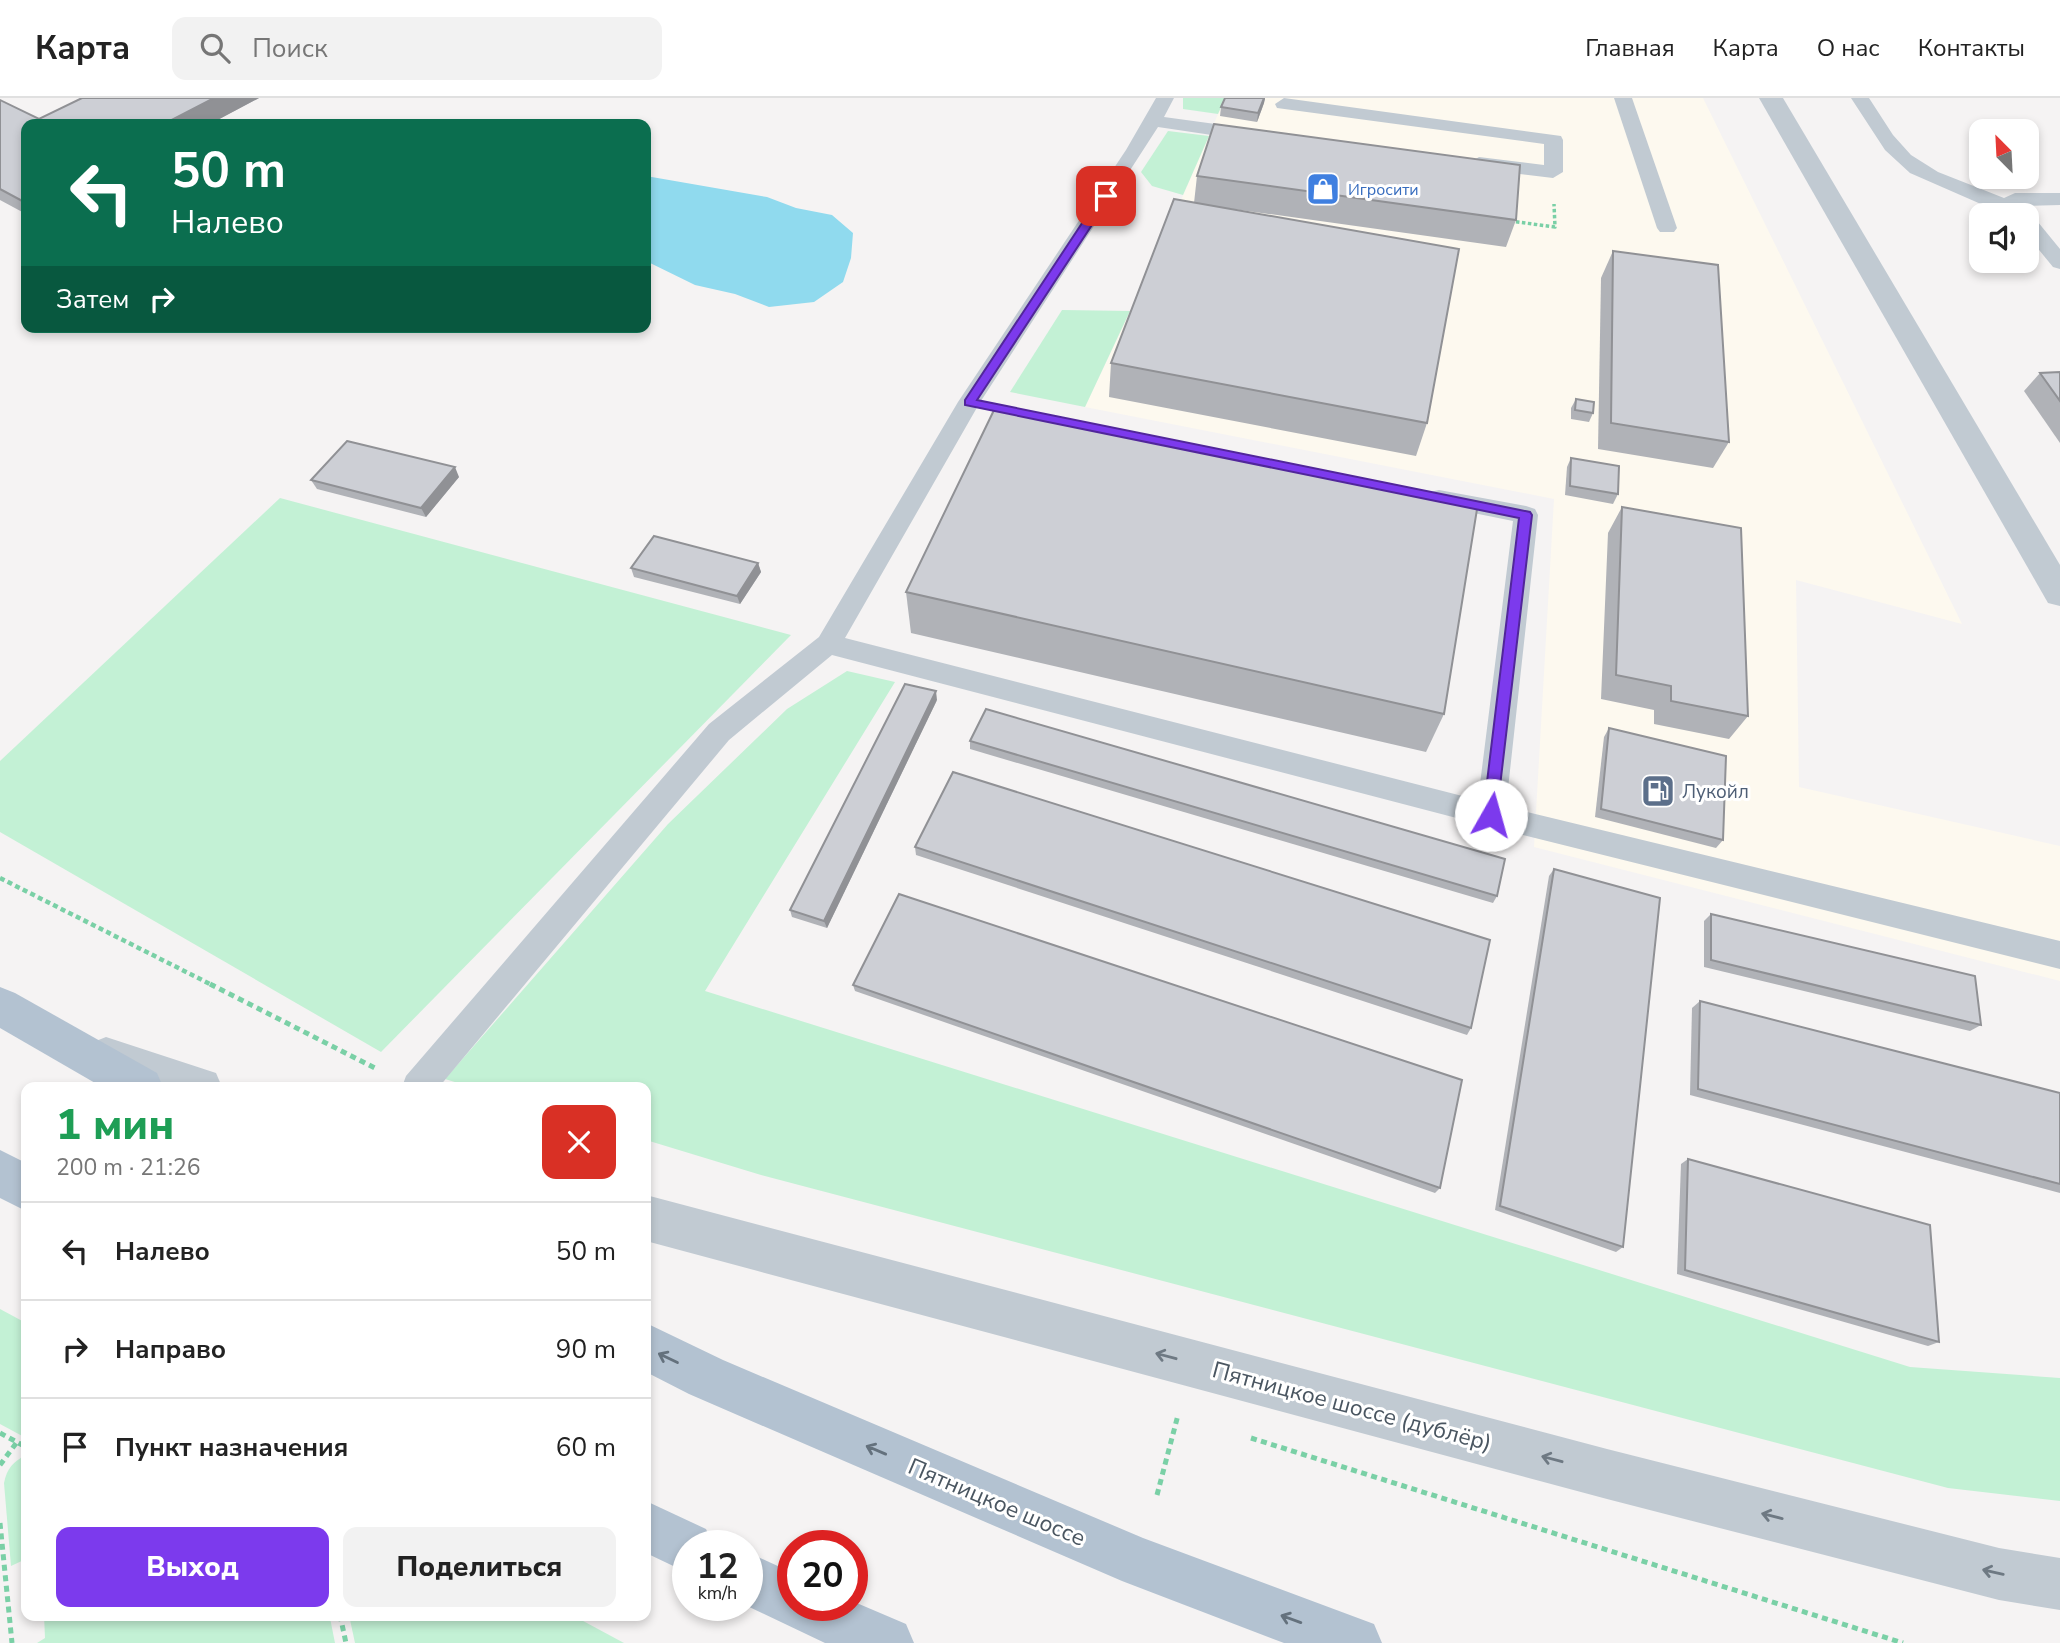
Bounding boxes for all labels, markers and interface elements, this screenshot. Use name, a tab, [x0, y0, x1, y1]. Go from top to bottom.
search box	[172, 17, 662, 80]
text: Карта	[35, 26, 130, 71]
icon: search	[196, 29, 234, 67]
text: Поиск	[252, 31, 328, 66]
text: Главная	[1585, 32, 1675, 64]
text: Карта	[1713, 32, 1779, 64]
text: О нас	[1817, 32, 1880, 64]
text: Контакты	[1918, 32, 2025, 64]
north arrow	[1969, 119, 2039, 189]
map controls	[1969, 119, 2039, 273]
text: 50 m	[171, 137, 286, 204]
icon: left	[56, 147, 147, 238]
pin	[1076, 166, 1136, 226]
shop icon: Игросити	[1304, 170, 1342, 208]
icon: arrive	[1087, 177, 1125, 215]
place label: Игросити	[1348, 179, 1419, 201]
text: Налево	[171, 201, 284, 244]
button: sound	[1969, 203, 2039, 273]
icon: right	[143, 280, 181, 318]
text: Затем	[56, 282, 129, 317]
fuel station icon: Лукойл	[1639, 772, 1677, 810]
position arrow	[1454, 778, 1528, 852]
place label: Лукойл	[1682, 779, 1749, 805]
text: 1 мин	[56, 1097, 174, 1154]
button: close	[542, 1105, 616, 1179]
text: 200 m · 21:26	[56, 1152, 201, 1183]
icon: left	[56, 1232, 94, 1270]
text: Налево	[115, 1234, 210, 1269]
text: 50 m	[556, 1234, 616, 1269]
icon: right	[56, 1330, 94, 1368]
text: Направо	[115, 1332, 226, 1367]
text: 90 m	[556, 1332, 616, 1367]
one-way arrow	[1156, 1349, 1178, 1362]
one-way arrow	[658, 1351, 679, 1364]
street label: Пятницкое шоссе (дублёр)	[1209, 1354, 1495, 1459]
icon: arrive	[56, 1428, 94, 1466]
text: Пункт назначения	[115, 1430, 348, 1465]
text: 60 m	[556, 1430, 616, 1465]
one-way arrow	[866, 1442, 887, 1455]
street label: Пятницкое шоссе	[903, 1451, 1090, 1554]
one-way arrow	[1541, 1452, 1564, 1465]
one-way arrow	[1762, 1509, 1784, 1522]
button: Выход	[56, 1527, 329, 1607]
button: Поделиться	[343, 1527, 616, 1607]
speed limit sign: 20	[777, 1530, 868, 1621]
text: 12	[696, 1543, 739, 1590]
one-way arrow	[1982, 1565, 2005, 1578]
text: km/h	[698, 1581, 737, 1605]
one-way arrow	[1280, 1612, 1302, 1624]

